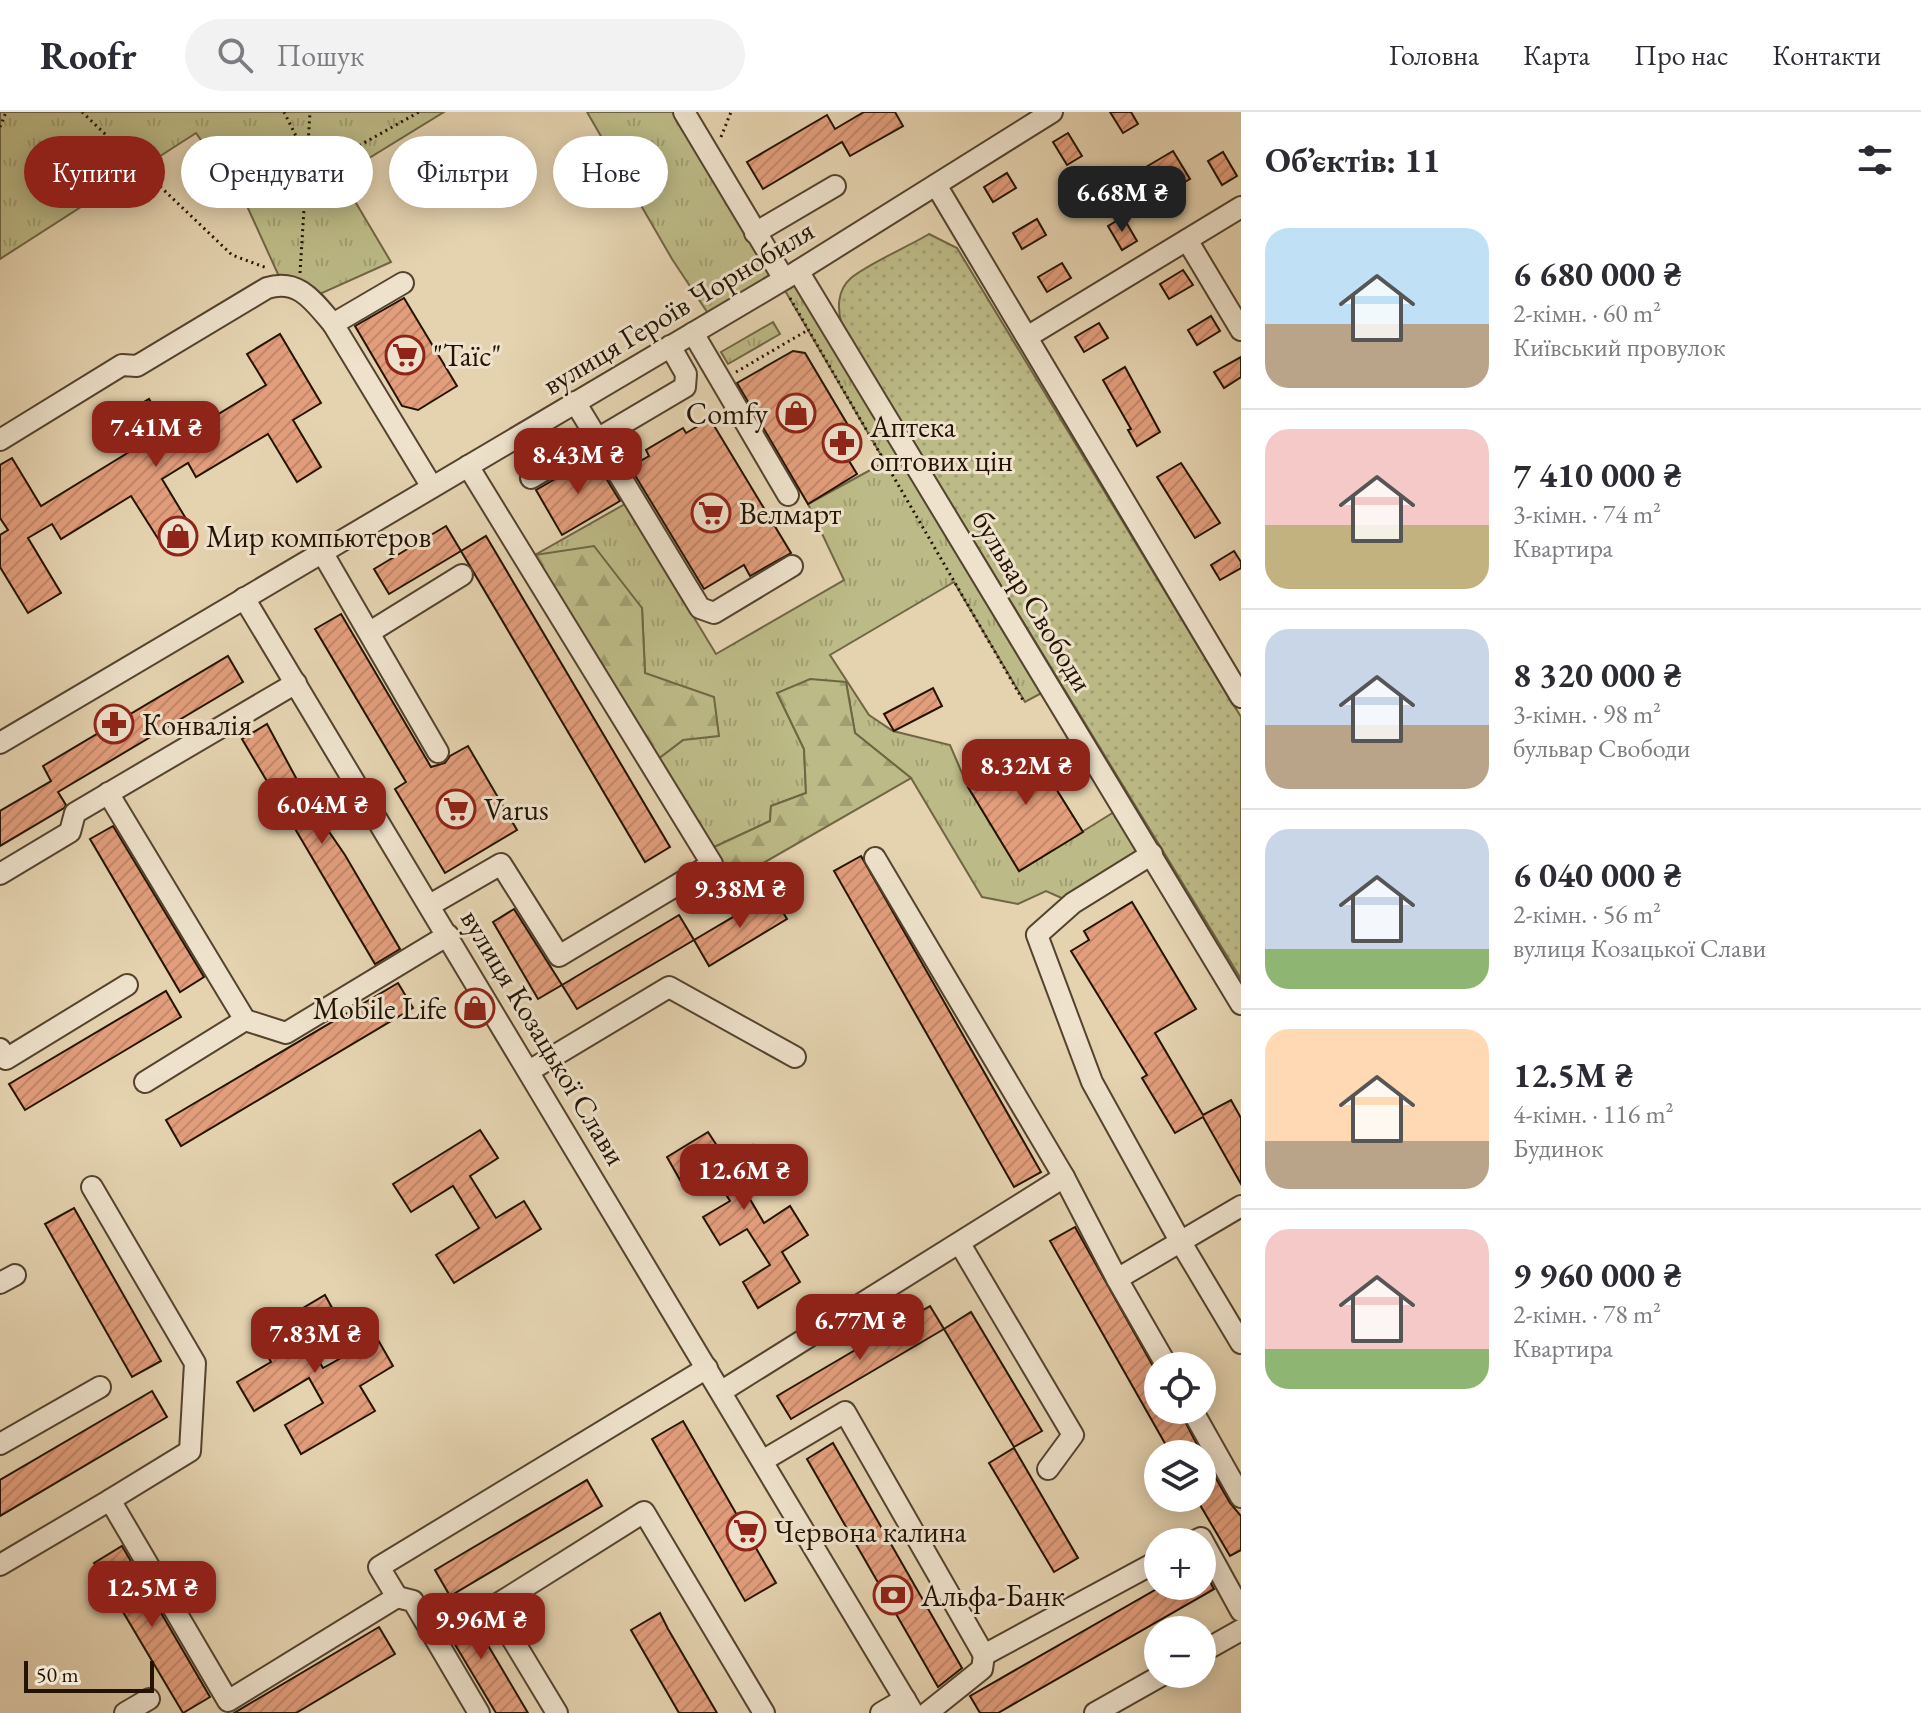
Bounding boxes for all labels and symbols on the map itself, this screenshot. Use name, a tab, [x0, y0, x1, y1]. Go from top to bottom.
pin: 6.68M ₴	[1048, 166, 1196, 234]
street label: вулиця Героїв Чорнобиля	[535, 210, 821, 404]
supermarket icon: "Таїс"	[384, 334, 426, 376]
place label: "Таїс"	[433, 336, 501, 375]
shop icon: Comfy	[775, 392, 817, 434]
place label: Comfy	[686, 394, 769, 433]
pin: 7.41M ₴	[82, 401, 230, 469]
place label: Аптека оптових цін	[869, 407, 1013, 480]
pharmacy icon: Аптека оптових цін	[821, 422, 863, 464]
pin: 8.43M ₴	[504, 428, 652, 496]
supermarket icon: Велмарт	[690, 492, 732, 534]
place label: Велмарт	[739, 494, 841, 533]
street label: бульвар Свободи	[964, 503, 1103, 699]
shop icon: Мир компьютеров	[157, 515, 199, 557]
place label: Мир компьютеров	[206, 517, 431, 556]
pharmacy icon: Конвалія	[93, 703, 135, 745]
place label: Конвалія	[142, 705, 252, 744]
pin: 8.32M ₴	[952, 739, 1100, 807]
pin: 6.04M ₴	[248, 778, 396, 846]
supermarket icon: Varus	[435, 788, 477, 830]
place label: Varus	[484, 790, 549, 829]
pin: 9.38M ₴	[666, 862, 814, 930]
street label: вулиця Козацької Слави	[452, 902, 636, 1172]
shop icon: Mobile Life	[454, 987, 496, 1029]
place label: Mobile Life	[313, 989, 447, 1028]
pin: 12.6M ₴	[670, 1144, 818, 1212]
pin: 6.77M ₴	[786, 1294, 934, 1362]
pin: 7.83M ₴	[241, 1307, 389, 1375]
supermarket icon: Червона калина	[725, 1510, 767, 1552]
place label: Червона калина	[774, 1512, 967, 1551]
pin: 12.5M ₴	[78, 1561, 226, 1629]
bank icon: Альфа-Банк	[872, 1574, 914, 1616]
place label: Альфа-Банк	[920, 1576, 1065, 1615]
pin: 9.96M ₴	[407, 1593, 555, 1661]
scale bar	[24, 1657, 154, 1693]

